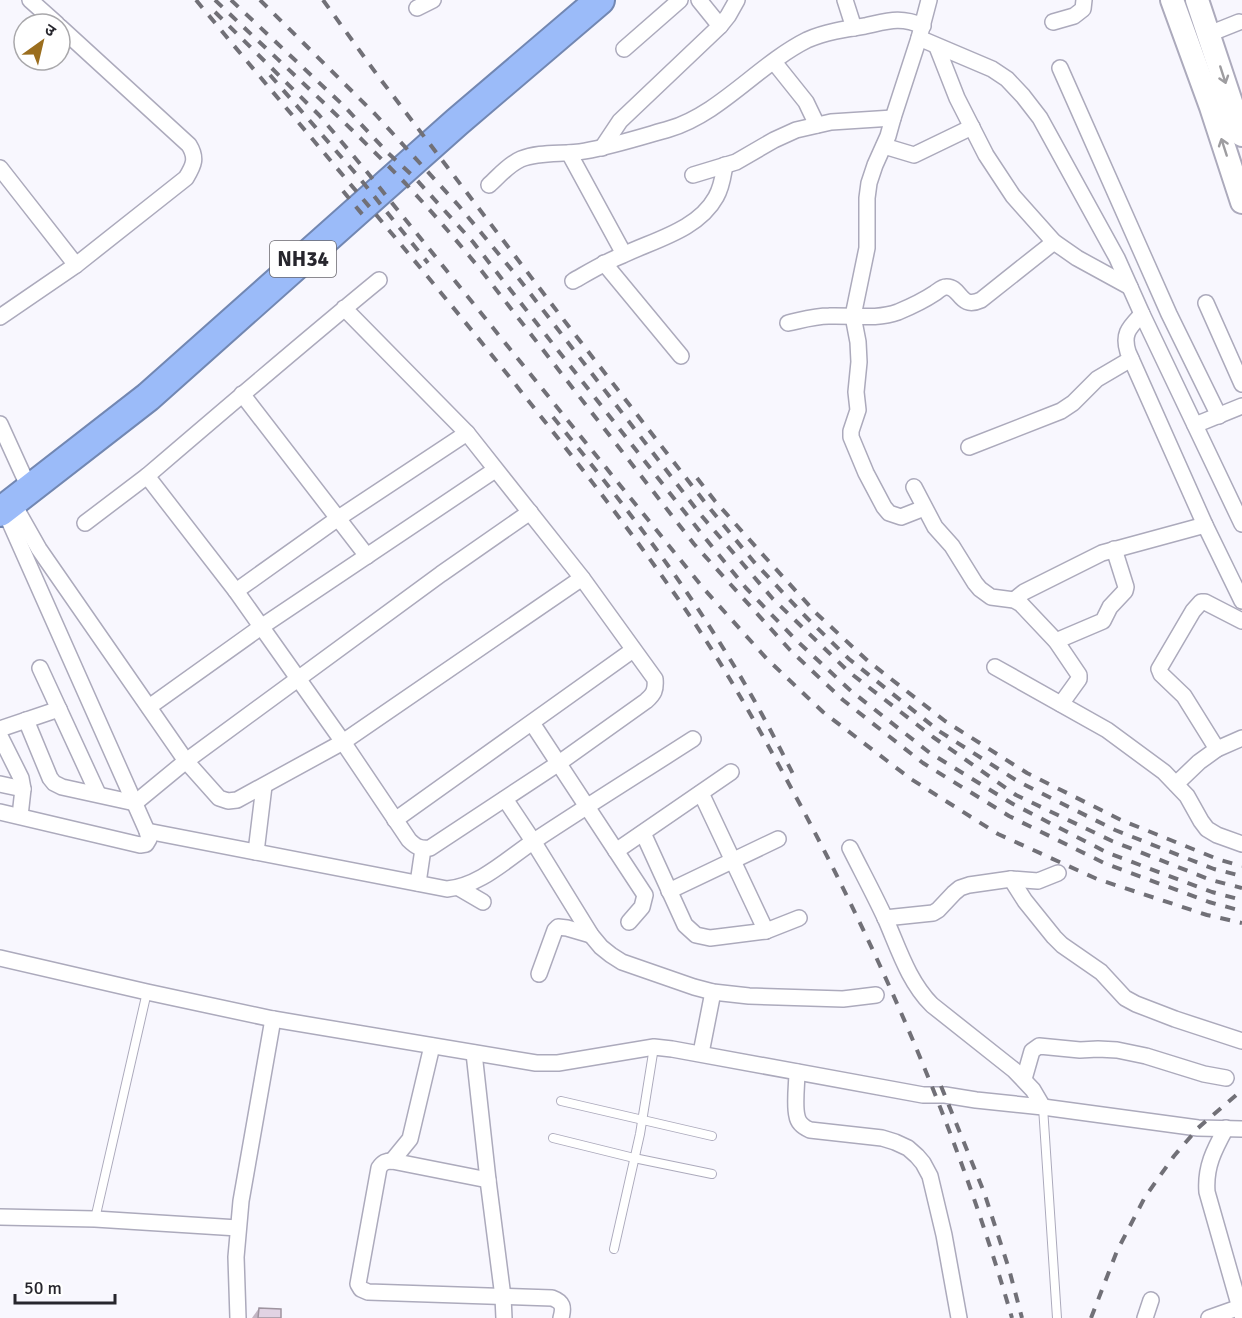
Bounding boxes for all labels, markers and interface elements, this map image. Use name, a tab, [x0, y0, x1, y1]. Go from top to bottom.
north arrow	[12, 12, 72, 72]
text: उ	[40, 19, 60, 42]
one-way arrow	[1218, 65, 1229, 84]
one-way arrow	[1217, 138, 1228, 157]
road number: NH34	[270, 241, 336, 277]
scale bar	[15, 1267, 116, 1305]
text: 50 m	[24, 1277, 62, 1299]

